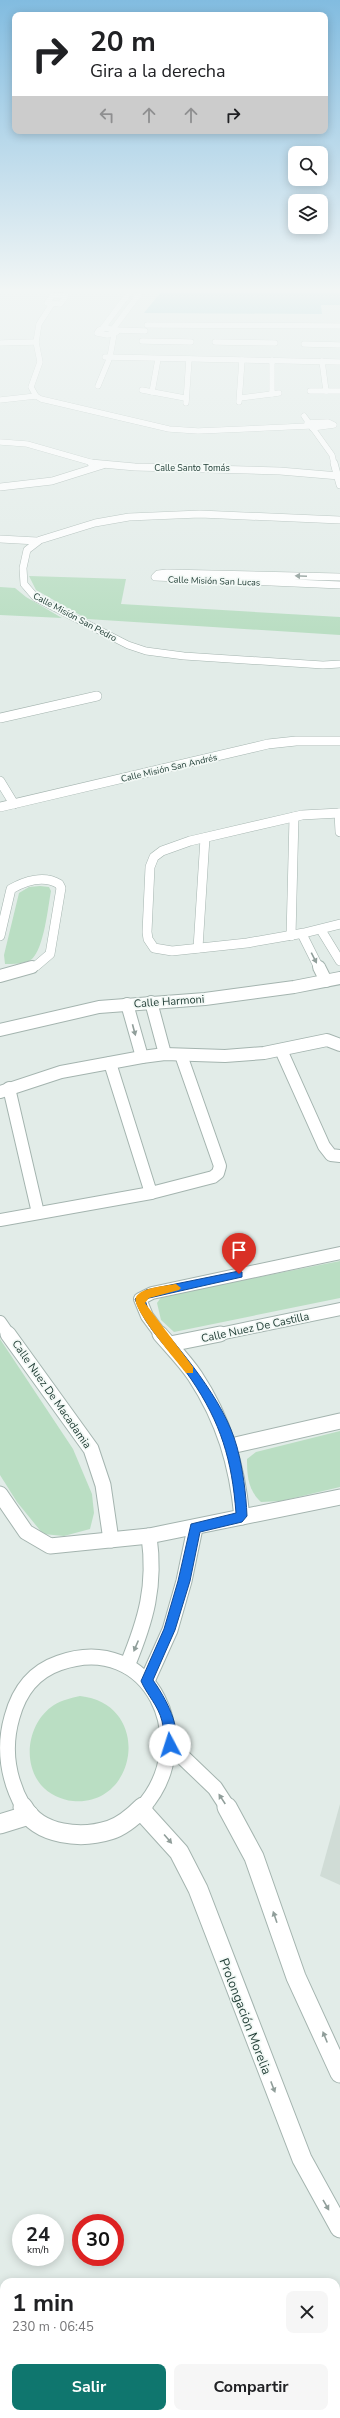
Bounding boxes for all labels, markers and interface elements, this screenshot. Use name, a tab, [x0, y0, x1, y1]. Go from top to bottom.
text: 20 m	[90, 23, 156, 61]
icon: right	[24, 28, 76, 80]
text: Gira a la derecha	[90, 59, 226, 83]
icon: left	[96, 104, 118, 126]
icon: ahead	[138, 104, 160, 126]
icon: ahead	[180, 104, 202, 126]
icon: right	[222, 104, 244, 126]
map controls	[288, 146, 328, 234]
button: search	[288, 146, 328, 186]
button: layers	[288, 194, 328, 234]
street label: Calle Santo Tomás	[154, 462, 230, 474]
street label: Calle Misión San Lucas	[168, 573, 260, 589]
one-way arrow	[294, 573, 307, 579]
street label: Calle Misión San Pedro	[31, 590, 119, 644]
street label: Calle Misión San Andrés	[120, 751, 218, 785]
one-way arrow	[310, 952, 317, 963]
street label: Calle Harmoni	[133, 992, 205, 1011]
one-way arrow	[132, 1024, 138, 1037]
pin	[222, 1233, 256, 1274]
icon: arrive	[228, 1239, 250, 1261]
street label: Calle Nuez De Castilla	[200, 1309, 311, 1346]
street label: Calle Nuez De Macadamia	[8, 1337, 95, 1452]
one-way arrow	[133, 1640, 139, 1651]
position arrow	[149, 1724, 191, 1766]
one-way arrow	[219, 1793, 226, 1805]
one-way arrow	[163, 1834, 173, 1844]
one-way arrow	[272, 1911, 278, 1923]
street label: Prolongación Morelia	[215, 1956, 276, 2077]
one-way arrow	[322, 2032, 328, 2043]
one-way arrow	[270, 2081, 276, 2093]
one-way arrow	[322, 2199, 329, 2211]
speed limit sign: 30	[72, 2214, 124, 2266]
text: 24	[26, 2221, 50, 2248]
text: km/h	[27, 2243, 49, 2257]
text: 1 min	[12, 2287, 74, 2319]
button: close	[286, 2291, 328, 2333]
text: 230 m · 06:45	[12, 2318, 94, 2336]
button: Salir	[12, 2364, 166, 2410]
button: Compartir	[174, 2364, 328, 2410]

